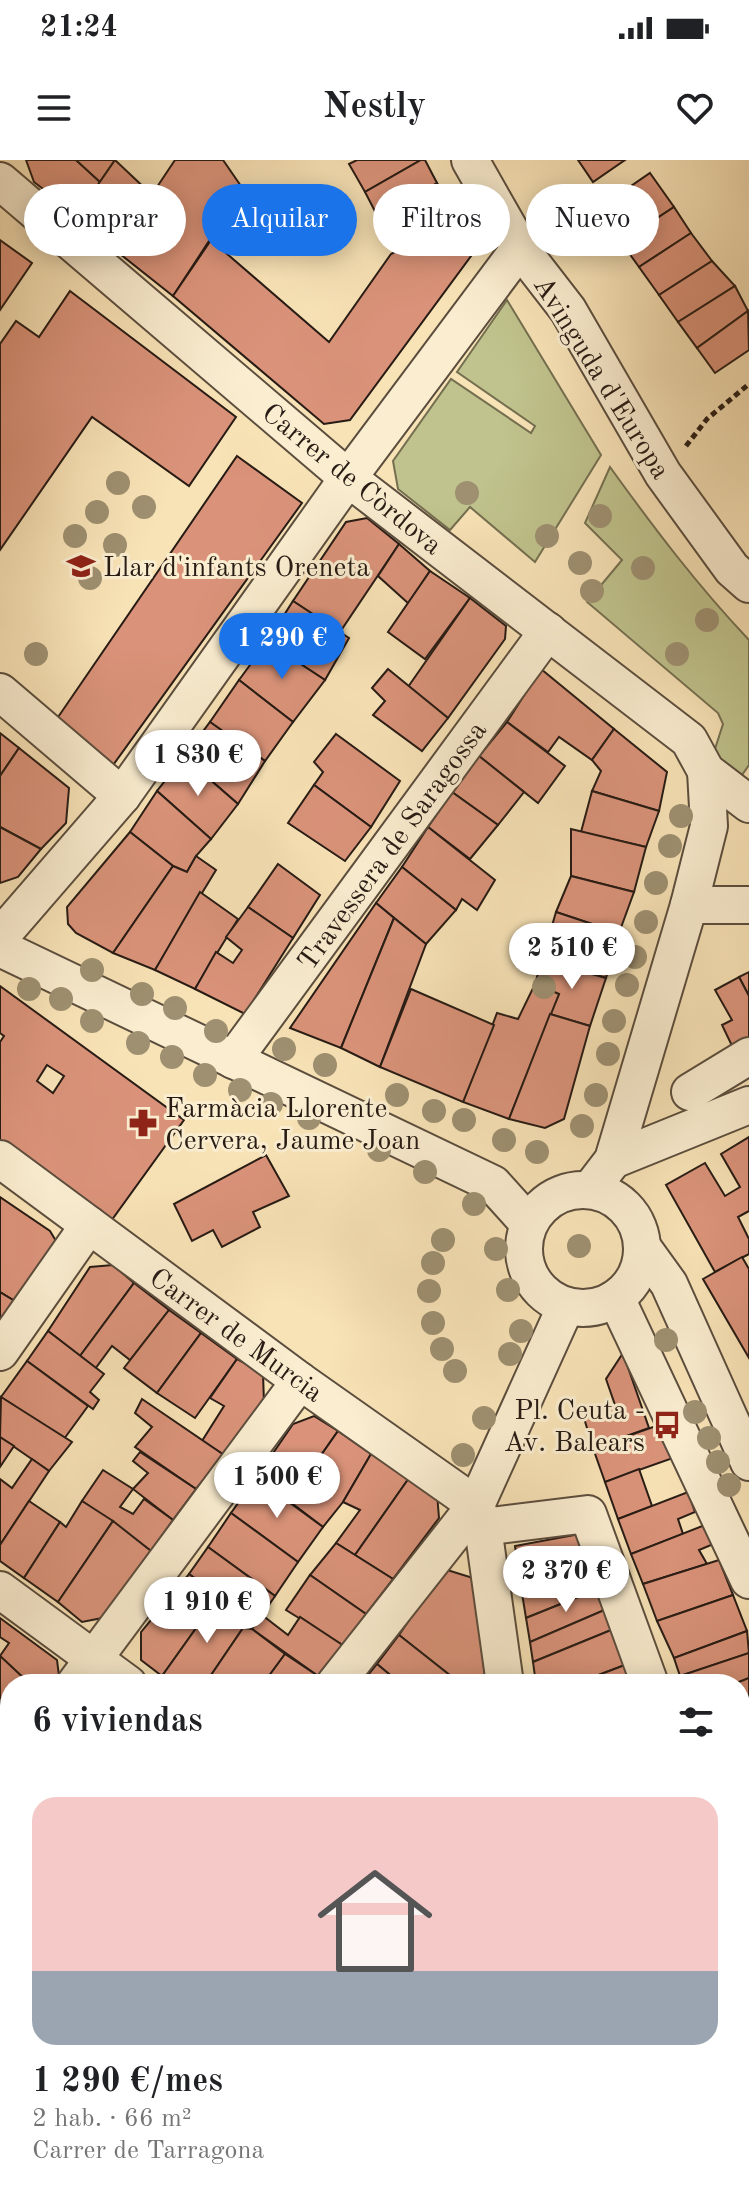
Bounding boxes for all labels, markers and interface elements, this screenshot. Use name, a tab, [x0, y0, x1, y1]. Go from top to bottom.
text: 21:24	[40, 13, 118, 43]
icon: menu	[32, 86, 76, 130]
icon: heart	[673, 86, 717, 130]
text: Nestly	[323, 90, 426, 126]
chip: Comprar	[24, 184, 186, 256]
chip: Alquilar	[202, 184, 357, 256]
chip: Filtros	[373, 184, 510, 256]
chip: Nuevo	[526, 184, 659, 256]
street label: Avinguda d'Europa	[527, 272, 674, 485]
street label: Carrer de Còrdova	[256, 399, 446, 561]
school or university icon: Llar d'infants Oreneta	[66, 551, 96, 581]
place label: Llar d'infants Oreneta	[103, 555, 370, 583]
pin: 1 290 €	[208, 613, 356, 681]
text: 1 290 €	[237, 626, 327, 652]
street label: Travessera de Saragossa	[294, 717, 493, 976]
pin: 1 830 €	[124, 730, 272, 798]
text: 1 830 €	[153, 743, 243, 769]
pin: 2 510 €	[498, 923, 646, 991]
text: 2 510 €	[527, 936, 617, 962]
place label: Farmàcia Llorente Cervera, Jaume Joan	[165, 1096, 420, 1156]
pharmacy icon: Farmàcia Llorente Cervera, Jaume Joan	[128, 1108, 158, 1138]
street label: Carrer de Murcia	[143, 1264, 327, 1409]
place label: Pl. Ceuta - Av. Balears	[504, 1398, 645, 1458]
bus stop icon: Pl. Ceuta - Av. Balears	[652, 1410, 682, 1440]
pin: 1 500 €	[203, 1452, 351, 1520]
text: 1 500 €	[232, 1465, 322, 1491]
pin: 2 370 €	[492, 1546, 640, 1614]
text: 2 370 €	[521, 1559, 611, 1585]
pin: 1 910 €	[133, 1577, 281, 1645]
text: 1 910 €	[162, 1590, 252, 1616]
icon: filters	[674, 1700, 718, 1744]
text: 6 viviendas	[32, 1705, 203, 1739]
icon: home	[303, 1849, 447, 1993]
text: 1 290 €/mes	[32, 2065, 223, 2099]
text: 2 hab. · 66 m²	[32, 2106, 192, 2132]
text: Carrer de Tarragona	[32, 2138, 264, 2164]

